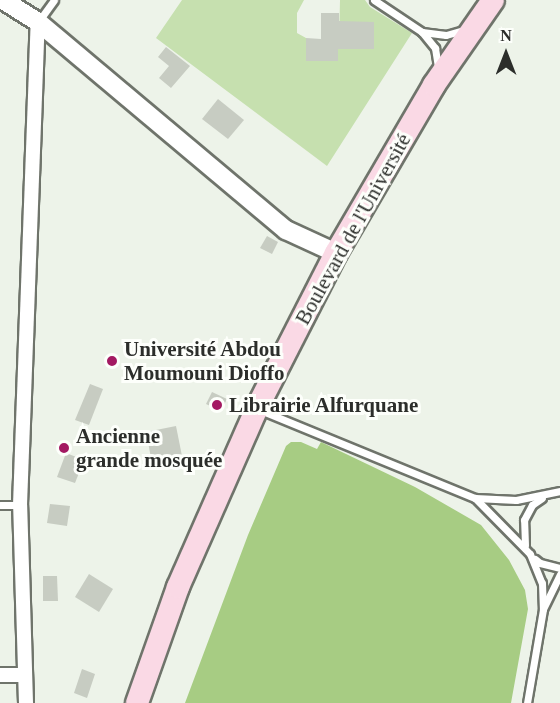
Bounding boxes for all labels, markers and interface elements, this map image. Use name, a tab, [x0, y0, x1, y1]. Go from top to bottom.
north arrow	[476, 24, 536, 84]
text: N	[500, 27, 512, 44]
street label: Boulevard de l'Université	[290, 129, 416, 329]
place label: Université Abdou Moumouni Dioffo	[124, 336, 284, 386]
marker: Université Abdou Moumouni Dioffo	[105, 354, 119, 368]
place label: Librairie Alfurquane	[229, 392, 419, 418]
marker: Librairie Alfurquane	[210, 398, 224, 412]
place label: Ancienne grande mosquée	[76, 423, 222, 473]
marker: Ancienne grande mosquée	[57, 441, 71, 455]

